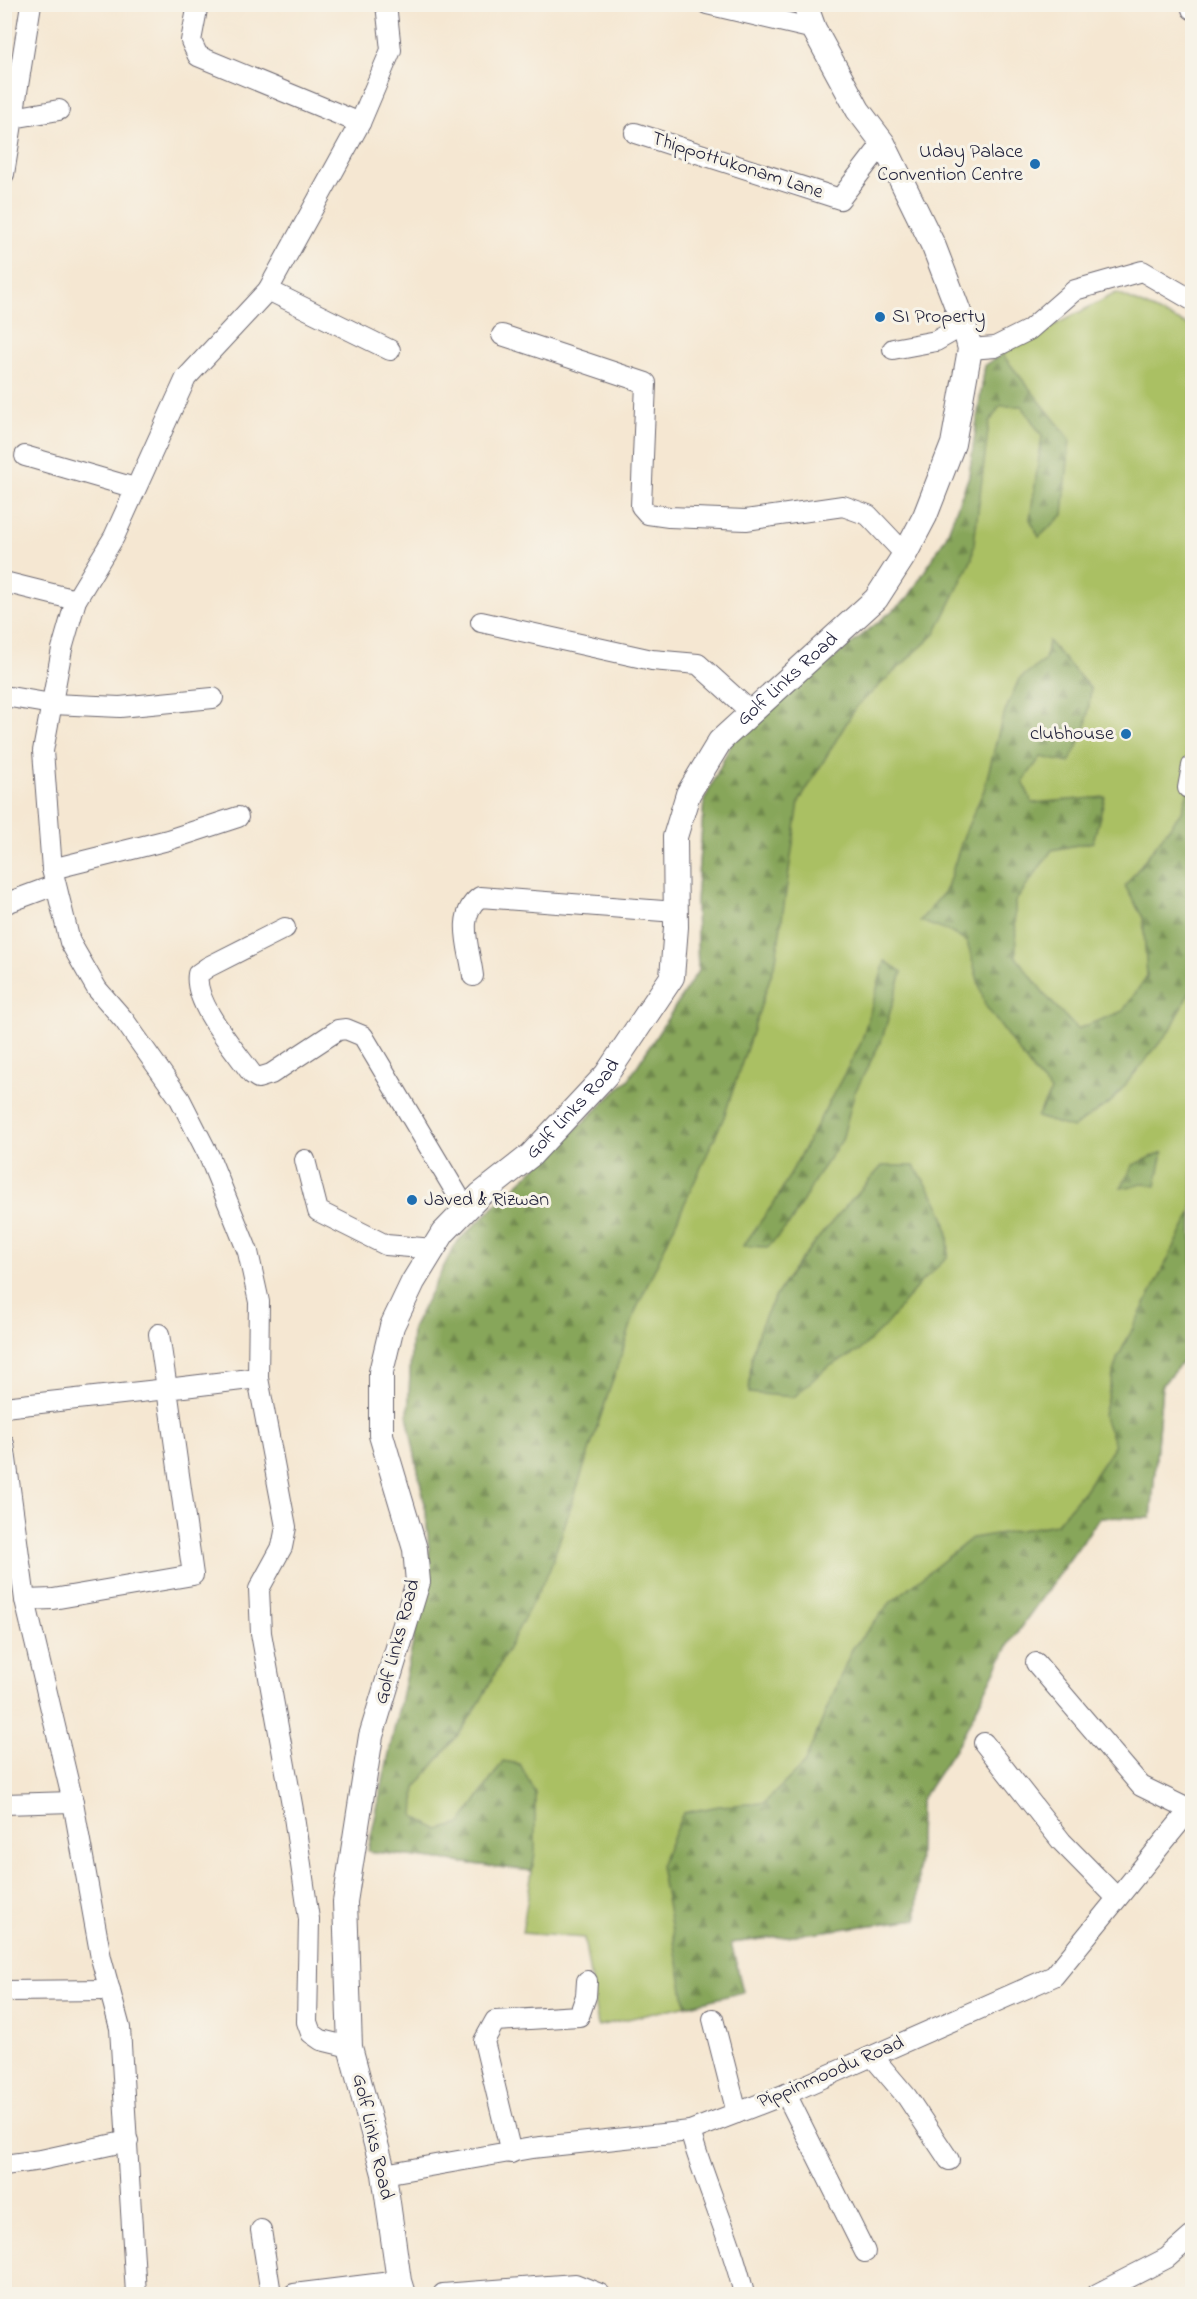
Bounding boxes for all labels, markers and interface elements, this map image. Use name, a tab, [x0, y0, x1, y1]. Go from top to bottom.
street label: Thippottukonam Lane	[647, 125, 827, 207]
place label: Uday Palace Convention Centre	[877, 138, 1023, 190]
marker: Uday Palace Convention Centre	[1028, 157, 1042, 171]
place label: SI Property	[892, 303, 985, 332]
marker: SI Property	[873, 310, 887, 324]
street label: Golf Links Road	[730, 625, 845, 733]
place label: clubhouse	[1030, 720, 1114, 749]
marker: clubhouse	[1119, 727, 1133, 741]
street label: Golf Links Road	[519, 1053, 627, 1166]
place label: Javed & Rizwan	[424, 1186, 549, 1215]
marker: Javed & Rizwan	[405, 1193, 419, 1207]
street label: Golf Links Road	[367, 1576, 429, 1708]
street label: Pippinmoodu Road	[753, 2029, 909, 2117]
street label: Golf Links Road	[343, 2071, 401, 2203]

